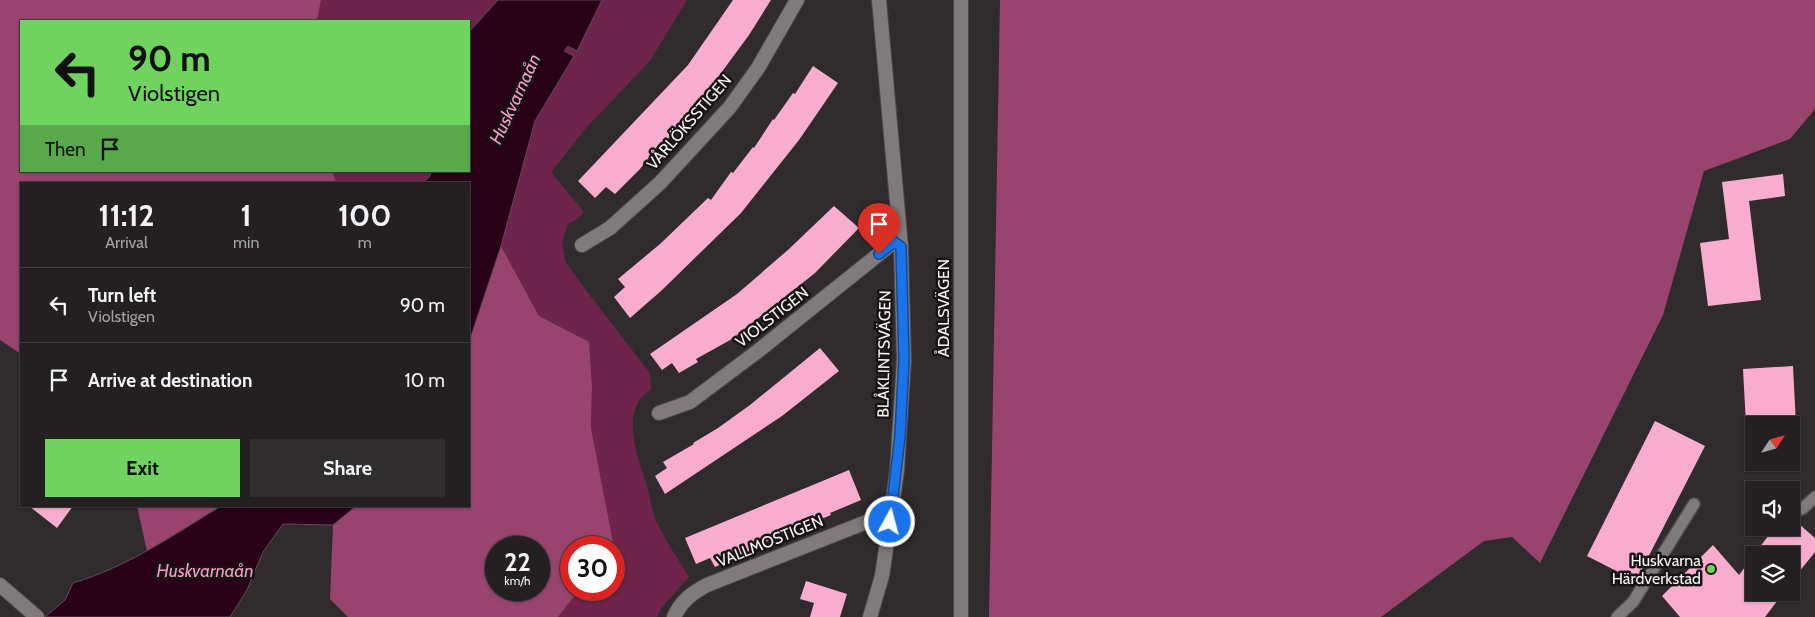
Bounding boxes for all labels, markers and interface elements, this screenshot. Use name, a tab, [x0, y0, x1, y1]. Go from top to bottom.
text: 90 m	[128, 37, 211, 80]
icon: left	[45, 40, 110, 105]
water label: Huskvarnaån	[485, 50, 545, 148]
street label: VÅRLÖKSSTIGEN	[643, 71, 735, 173]
text: Violstigen	[128, 80, 220, 107]
icon: arrive	[96, 135, 124, 163]
text: Then	[45, 138, 86, 161]
text: 11:12	[99, 197, 154, 234]
text: 1	[241, 197, 252, 234]
text: 100	[338, 197, 391, 234]
pin	[858, 203, 900, 254]
icon: arrive	[865, 210, 893, 238]
text: Arrival	[105, 233, 148, 252]
text: min	[233, 233, 259, 252]
text: m	[358, 233, 372, 252]
street label: ÅDALSVÄGEN	[934, 259, 953, 357]
street label: VIOLSTIGEN	[732, 283, 812, 351]
text: Turn left	[88, 284, 156, 307]
street label: BLÅKLINTSVÄGEN	[873, 290, 895, 418]
icon: left	[45, 291, 73, 319]
text: 90 m	[400, 294, 445, 317]
text: Violstigen	[88, 307, 155, 326]
icon: arrive	[45, 366, 73, 394]
text: Arrive at destination	[88, 369, 252, 392]
text: 10 m	[405, 369, 445, 392]
north arrow	[1745, 416, 1800, 471]
map controls	[1745, 416, 1800, 601]
button: Exit	[45, 439, 240, 497]
button: Share	[250, 439, 445, 497]
button: sound	[1745, 481, 1800, 536]
position arrow	[863, 495, 915, 547]
street label: VALLMOSTIGEN	[714, 511, 826, 571]
speed limit sign: 30	[560, 536, 625, 601]
button: layers	[1745, 546, 1800, 601]
text: 22	[504, 547, 531, 577]
place label: Huskvarna Härdverkstad	[1612, 551, 1701, 588]
water label: Huskvarnaån	[157, 560, 253, 582]
marker: Huskvarna Härdverkstad	[1705, 563, 1717, 575]
text: km/h	[504, 573, 531, 588]

